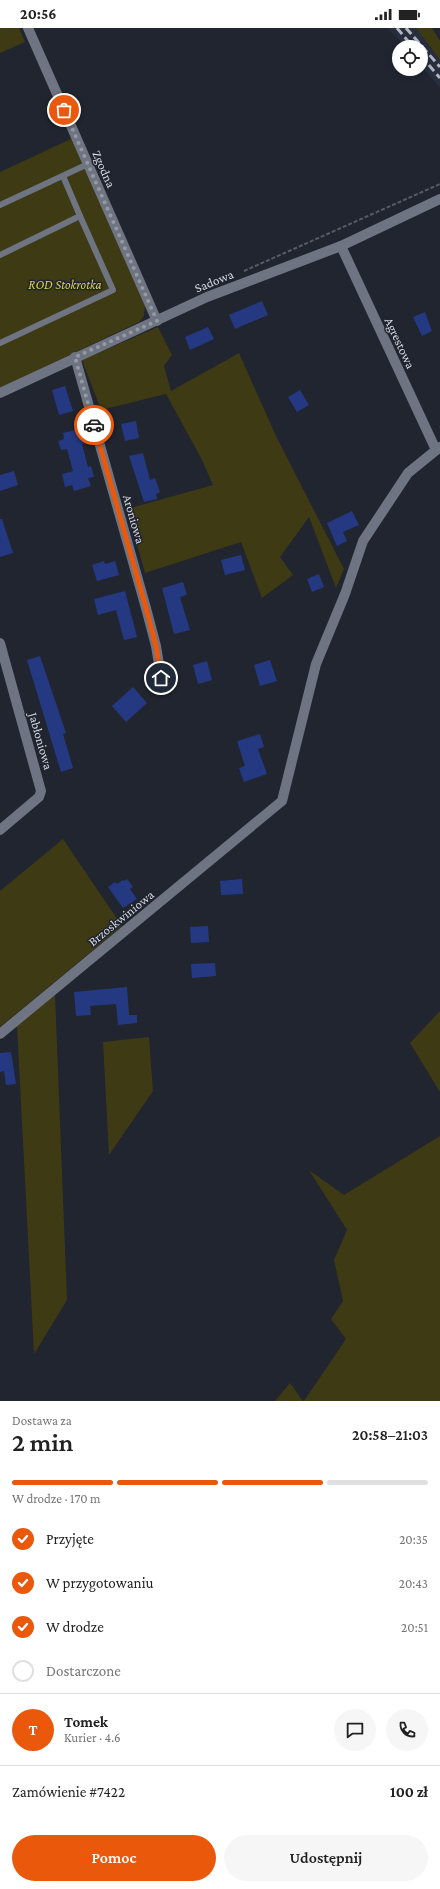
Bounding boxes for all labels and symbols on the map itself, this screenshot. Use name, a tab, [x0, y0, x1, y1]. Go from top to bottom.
pin	[47, 93, 81, 127]
street label: Zgodna	[89, 148, 119, 190]
street label: Sadowa	[192, 266, 236, 296]
park label: ROD Stokrotka	[28, 277, 102, 292]
street label: Agrestowa	[382, 315, 418, 371]
courier	[74, 405, 114, 445]
street label: Aroniowa	[120, 493, 148, 545]
pin	[144, 661, 178, 695]
street label: Jabłoniowa	[25, 710, 56, 771]
street label: Brzoskwiniowa	[85, 887, 157, 949]

